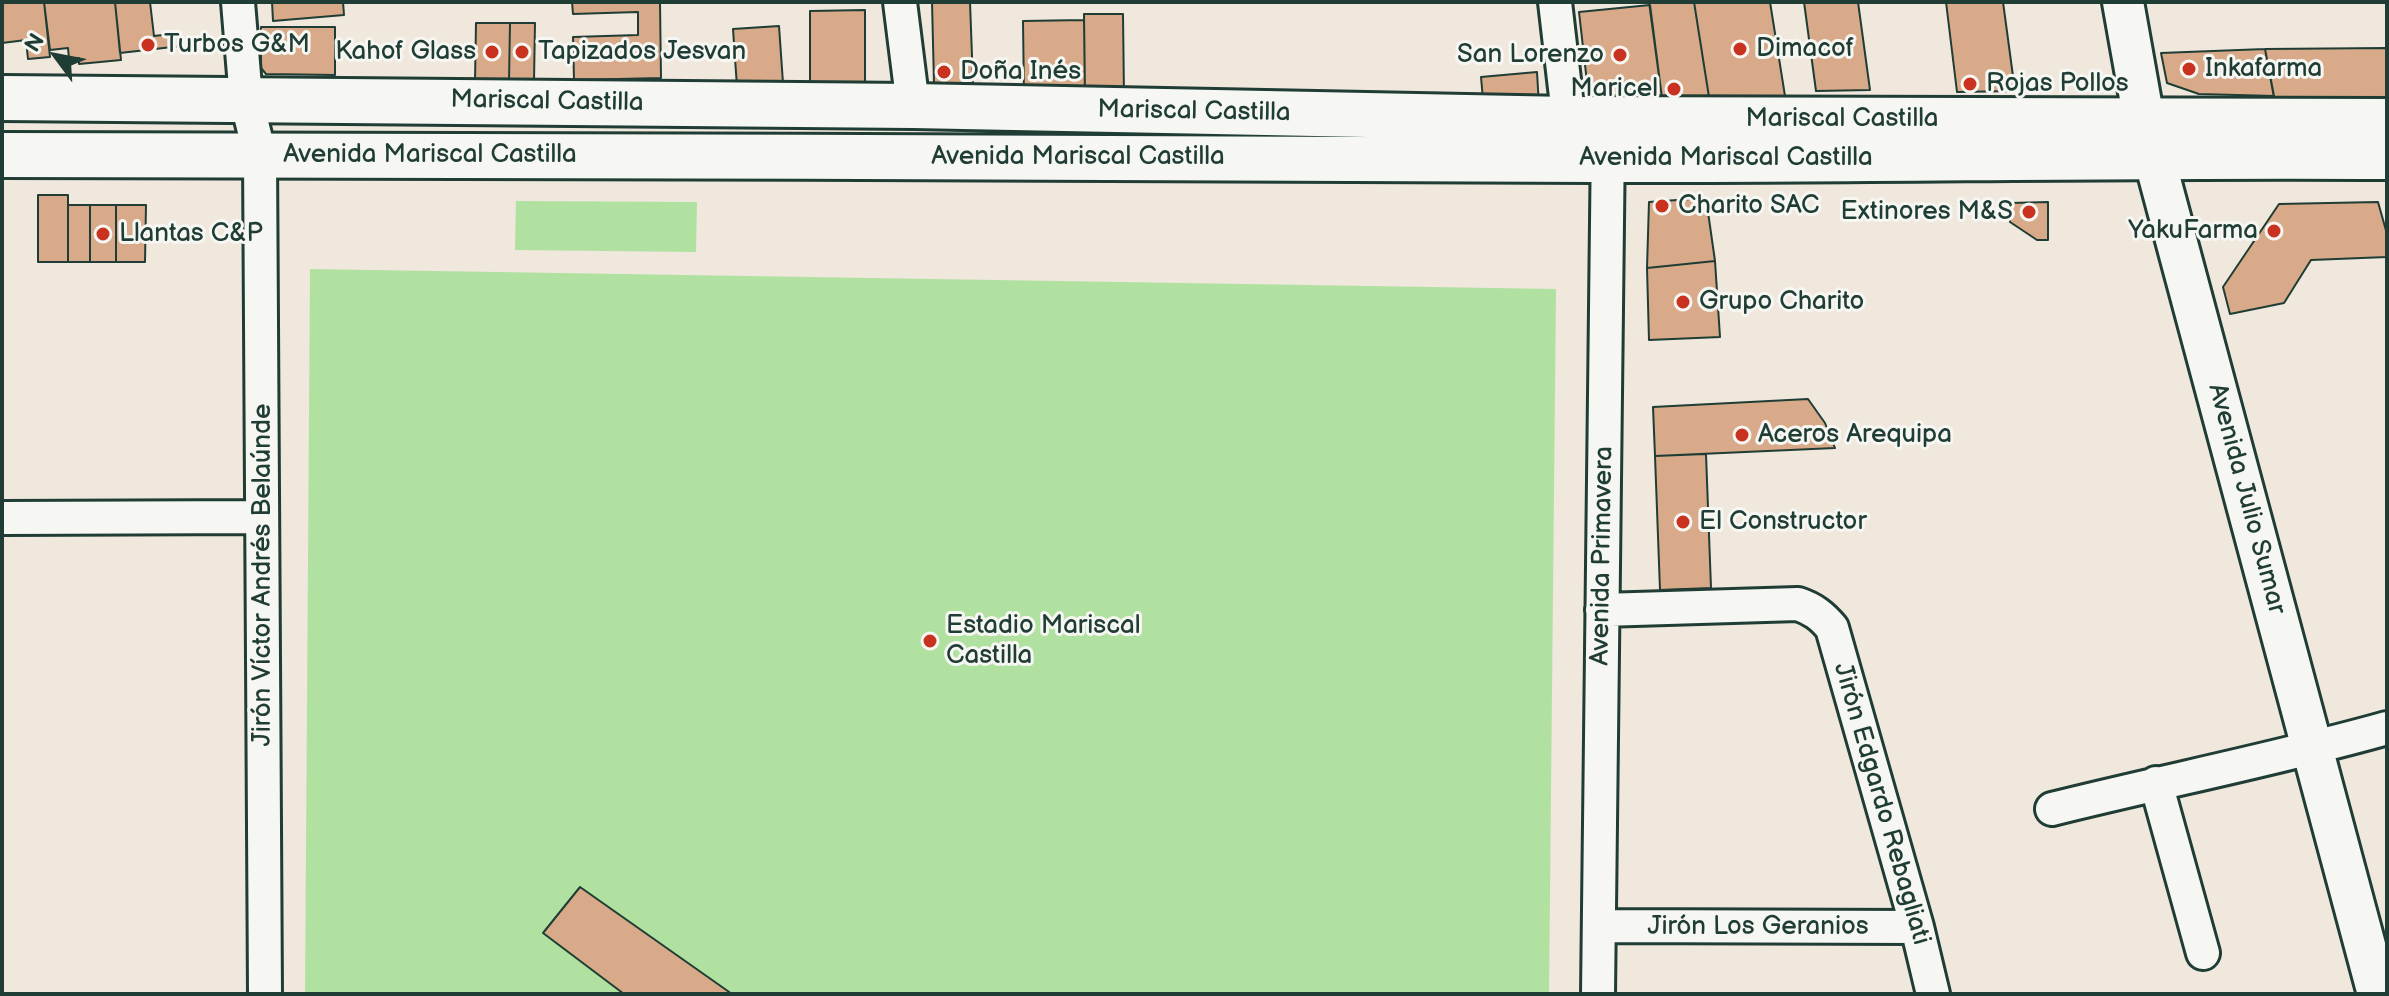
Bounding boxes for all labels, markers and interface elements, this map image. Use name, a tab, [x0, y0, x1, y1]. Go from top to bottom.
north arrow	[16, 16, 96, 96]
text: N	[19, 29, 51, 57]
place label: Turbos G&M	[164, 29, 310, 61]
place label: Dimacof	[1756, 33, 1854, 65]
marker: Turbos G&M	[139, 36, 157, 54]
place label: Kahof Glass	[335, 36, 476, 68]
place label: Tapizados Jesvan	[538, 36, 746, 68]
place label: San Lorenzo	[1457, 39, 1604, 71]
marker: Dimacof	[1731, 40, 1749, 58]
marker: Kahof Glass	[483, 43, 501, 61]
marker: Tapizados Jesvan	[513, 43, 531, 61]
marker: San Lorenzo	[1611, 46, 1629, 64]
place label: Inkafarma	[2205, 53, 2322, 85]
place label: Doña Inés	[960, 56, 1081, 88]
marker: Inkafarma	[2180, 60, 2198, 78]
marker: Doña Inés	[935, 63, 953, 81]
place label: Rojas Pollos	[1986, 68, 2129, 100]
place label: Maricel	[1570, 73, 1658, 105]
marker: Rojas Pollos	[1961, 75, 1979, 93]
marker: Maricel	[1665, 80, 1683, 98]
street label: Mariscal Castilla	[450, 85, 644, 119]
street label: Mariscal Castilla	[1097, 95, 1291, 129]
street label: Mariscal Castilla	[1745, 103, 1939, 135]
street label: Avenida Mariscal Castilla	[283, 139, 577, 171]
street label: Avenida Mariscal Castilla	[931, 141, 1225, 173]
street label: Avenida Mariscal Castilla	[1579, 142, 1873, 174]
place label: Charito SAC	[1678, 190, 1819, 222]
place label: Extinores M&S	[1841, 196, 2013, 228]
marker: Charito SAC	[1653, 197, 1671, 215]
marker: Extinores M&S	[2020, 203, 2038, 221]
place label: YakuFarma	[2128, 215, 2258, 247]
place label: Llantas C&P	[119, 218, 263, 250]
marker: YakuFarma	[2265, 222, 2283, 240]
marker: Llantas C&P	[94, 225, 112, 243]
place label: Grupo Charito	[1699, 286, 1864, 318]
marker: Grupo Charito	[1674, 293, 1692, 311]
street label: Avenida Julio Sumar	[2200, 380, 2292, 618]
street label: Jirón Víctor Andrés Belaúnde	[247, 404, 279, 746]
place label: Aceros Arequipa	[1758, 419, 1952, 451]
marker: Aceros Arequipa	[1733, 426, 1751, 444]
street label: Avenida Primavera	[1585, 446, 1621, 666]
place label: El Constructor	[1699, 506, 1867, 538]
marker: El Constructor	[1674, 513, 1692, 531]
place label: Estadio Mariscal Castilla	[946, 610, 1141, 672]
marker: Estadio Mariscal Castilla	[921, 632, 939, 650]
street label: Jirón Edgardo Rebagliati	[1826, 659, 1936, 949]
street label: Jirón Los Geranios	[1647, 911, 1869, 943]

